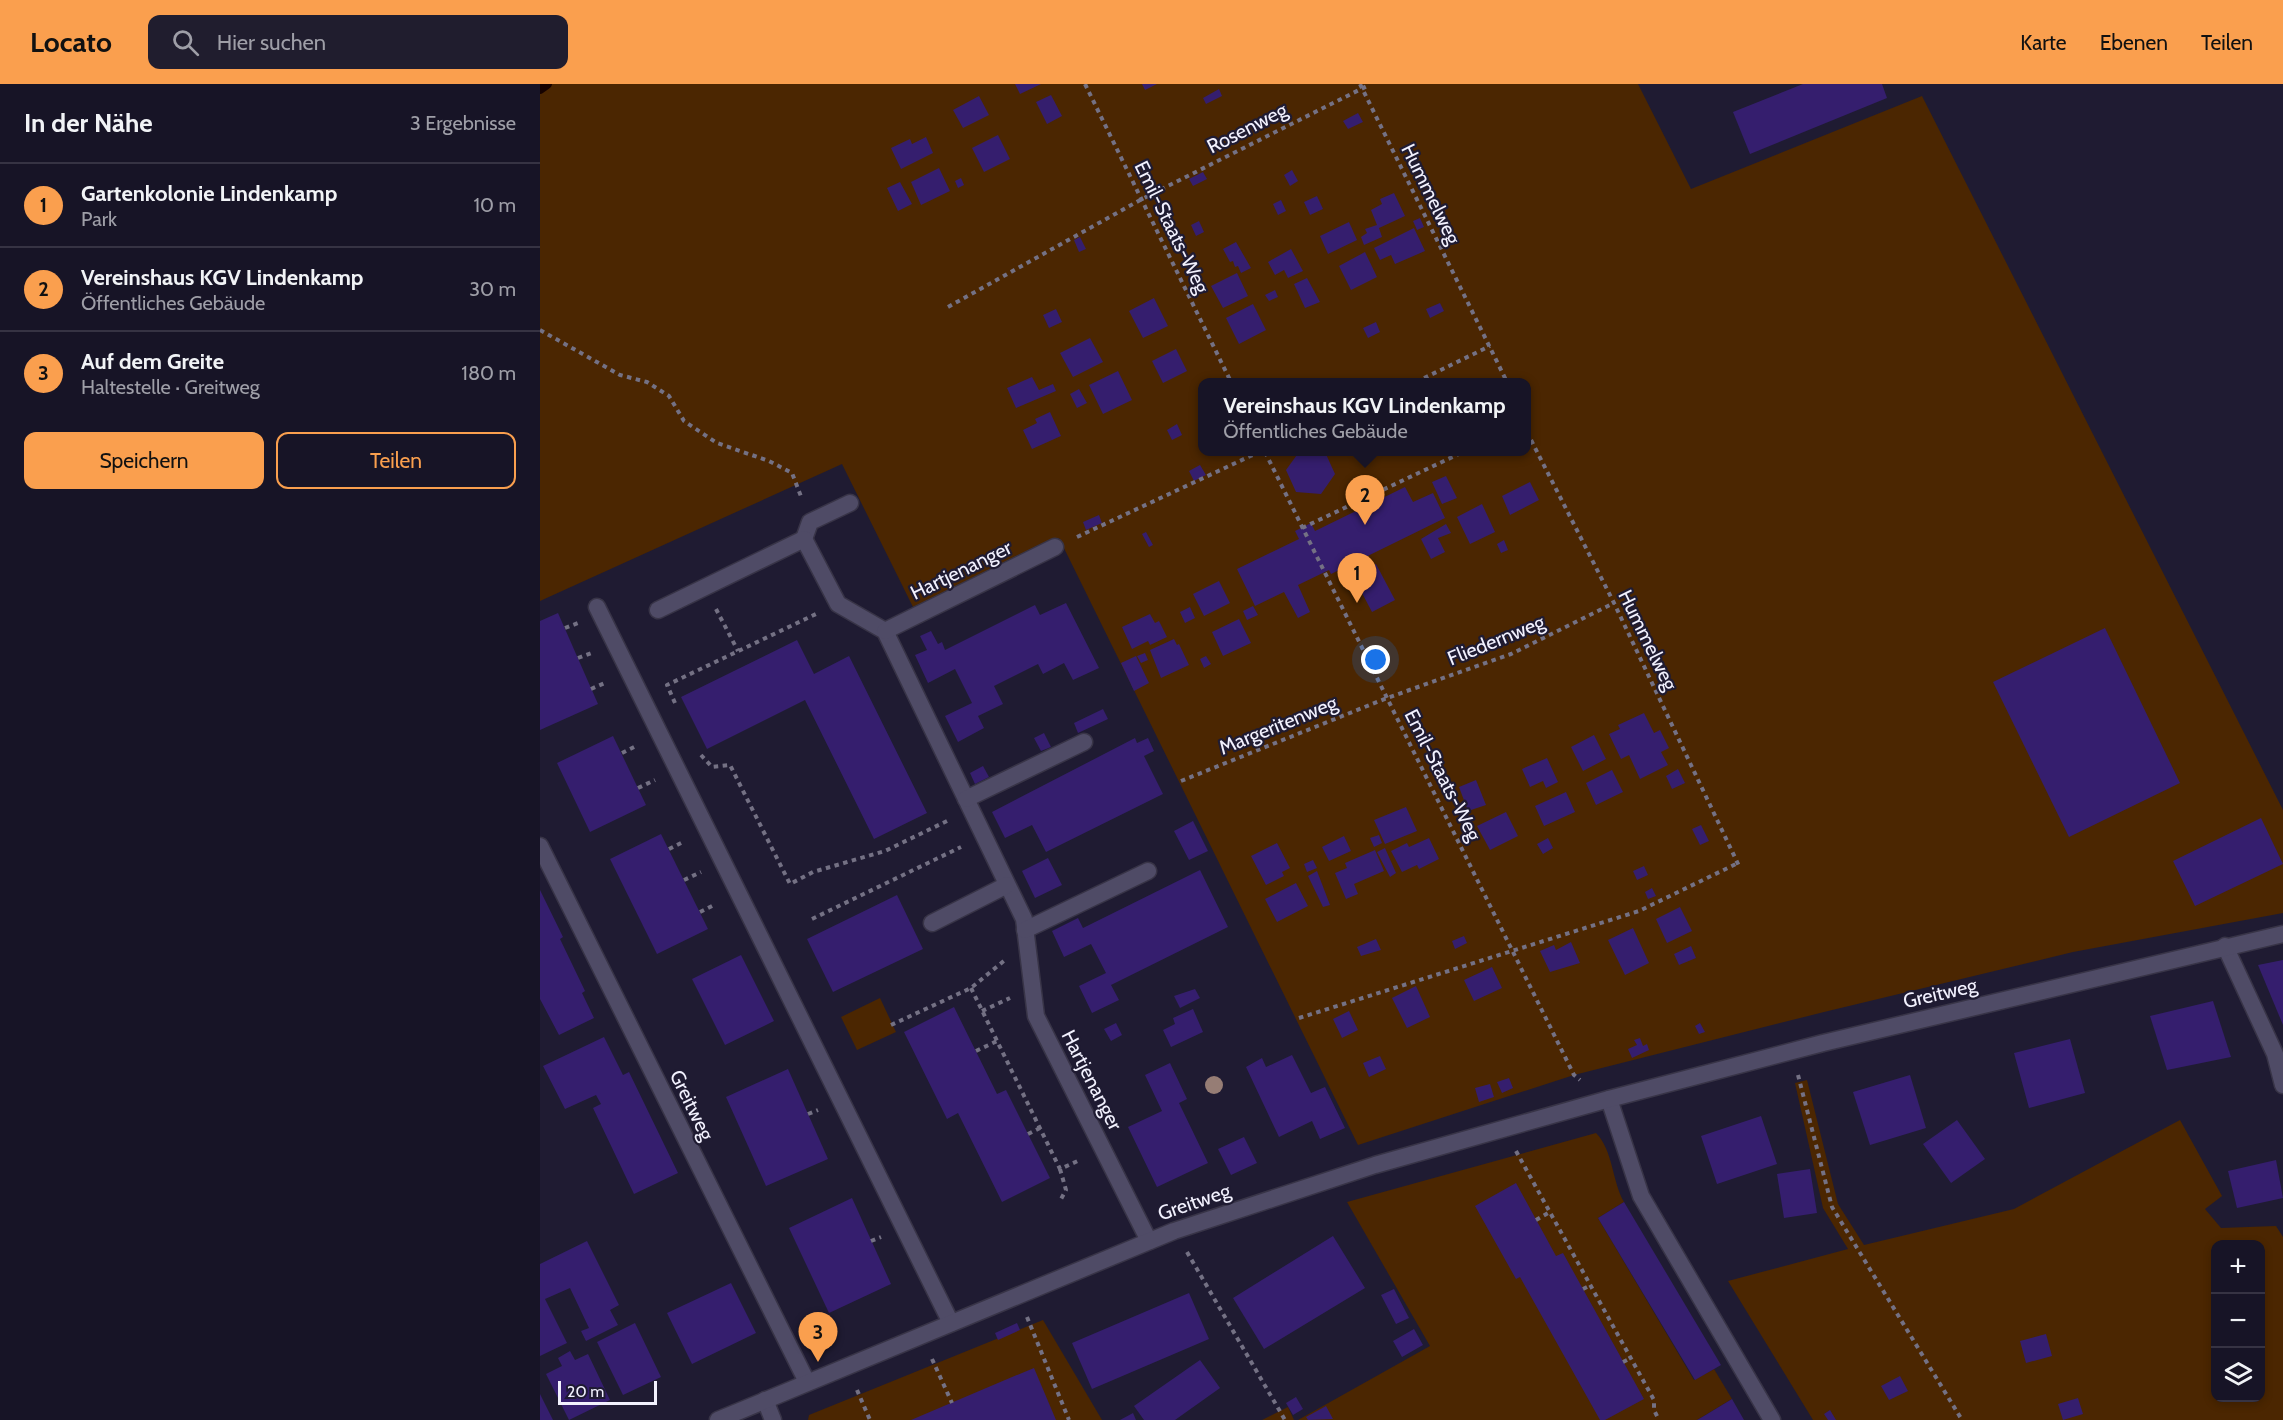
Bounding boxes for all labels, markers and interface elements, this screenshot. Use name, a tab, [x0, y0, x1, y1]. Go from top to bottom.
search box	[148, 15, 568, 69]
text: Locato	[30, 25, 112, 59]
icon: search	[169, 26, 202, 59]
text: Hier suchen	[217, 29, 326, 56]
text: Karte	[2020, 30, 2067, 55]
text: Ebenen	[2100, 30, 2168, 55]
text: Teilen	[2201, 30, 2253, 55]
street label: Rosenweg	[1203, 97, 1292, 158]
text: In der Nähe	[24, 107, 153, 139]
text: 3 Ergebnisse	[410, 111, 516, 135]
street label: Hummelweg	[1396, 140, 1466, 249]
street label: Emil-Staats-Weg	[1130, 157, 1215, 298]
text: Gartenkolonie Lindenkamp	[81, 180, 337, 207]
text: 1	[40, 193, 47, 217]
text: 10 m	[473, 193, 516, 217]
text: Park	[81, 207, 117, 231]
text: Vereinshaus KGV Lindenkamp	[81, 264, 363, 291]
text: 2	[38, 277, 49, 301]
text: 30 m	[469, 277, 516, 301]
text: Öffentliches Gebäude	[81, 291, 265, 315]
text: Auf dem Greite	[81, 348, 224, 375]
text: 3	[38, 361, 49, 385]
text: 180 m	[461, 361, 516, 385]
text: Haltestelle · Greitweg	[81, 375, 260, 399]
popup	[1198, 378, 1531, 456]
text: Vereinshaus KGV Lindenkamp	[1223, 392, 1506, 419]
text: Öffentliches Gebäude	[1223, 419, 1408, 443]
button: Speichern	[24, 432, 264, 489]
button: Teilen	[276, 432, 516, 489]
pin: 2	[1346, 476, 1384, 525]
street label: Hartjenanger	[907, 535, 1016, 605]
pin: 1	[1338, 554, 1376, 603]
street label: Hummelweg	[1613, 586, 1683, 695]
street label: Fliedernweg	[1444, 609, 1549, 670]
your location	[1361, 645, 1390, 674]
street label: Margeritenweg	[1215, 690, 1341, 760]
street label: Emil-Staats-Weg	[1400, 705, 1487, 846]
street label: Greitweg	[1901, 973, 1980, 1013]
street label: Hartjenanger	[1056, 1026, 1128, 1135]
street label: Greitweg	[665, 1066, 720, 1145]
street label: Greitweg	[1155, 1178, 1234, 1226]
map controls	[2211, 1240, 2265, 1402]
button: +	[2211, 1240, 2265, 1294]
button: −	[2211, 1294, 2265, 1348]
pin: 3	[798, 1312, 838, 1362]
button: layers	[2211, 1348, 2265, 1402]
scale bar	[558, 1378, 657, 1406]
text: 20 m	[567, 1382, 604, 1401]

